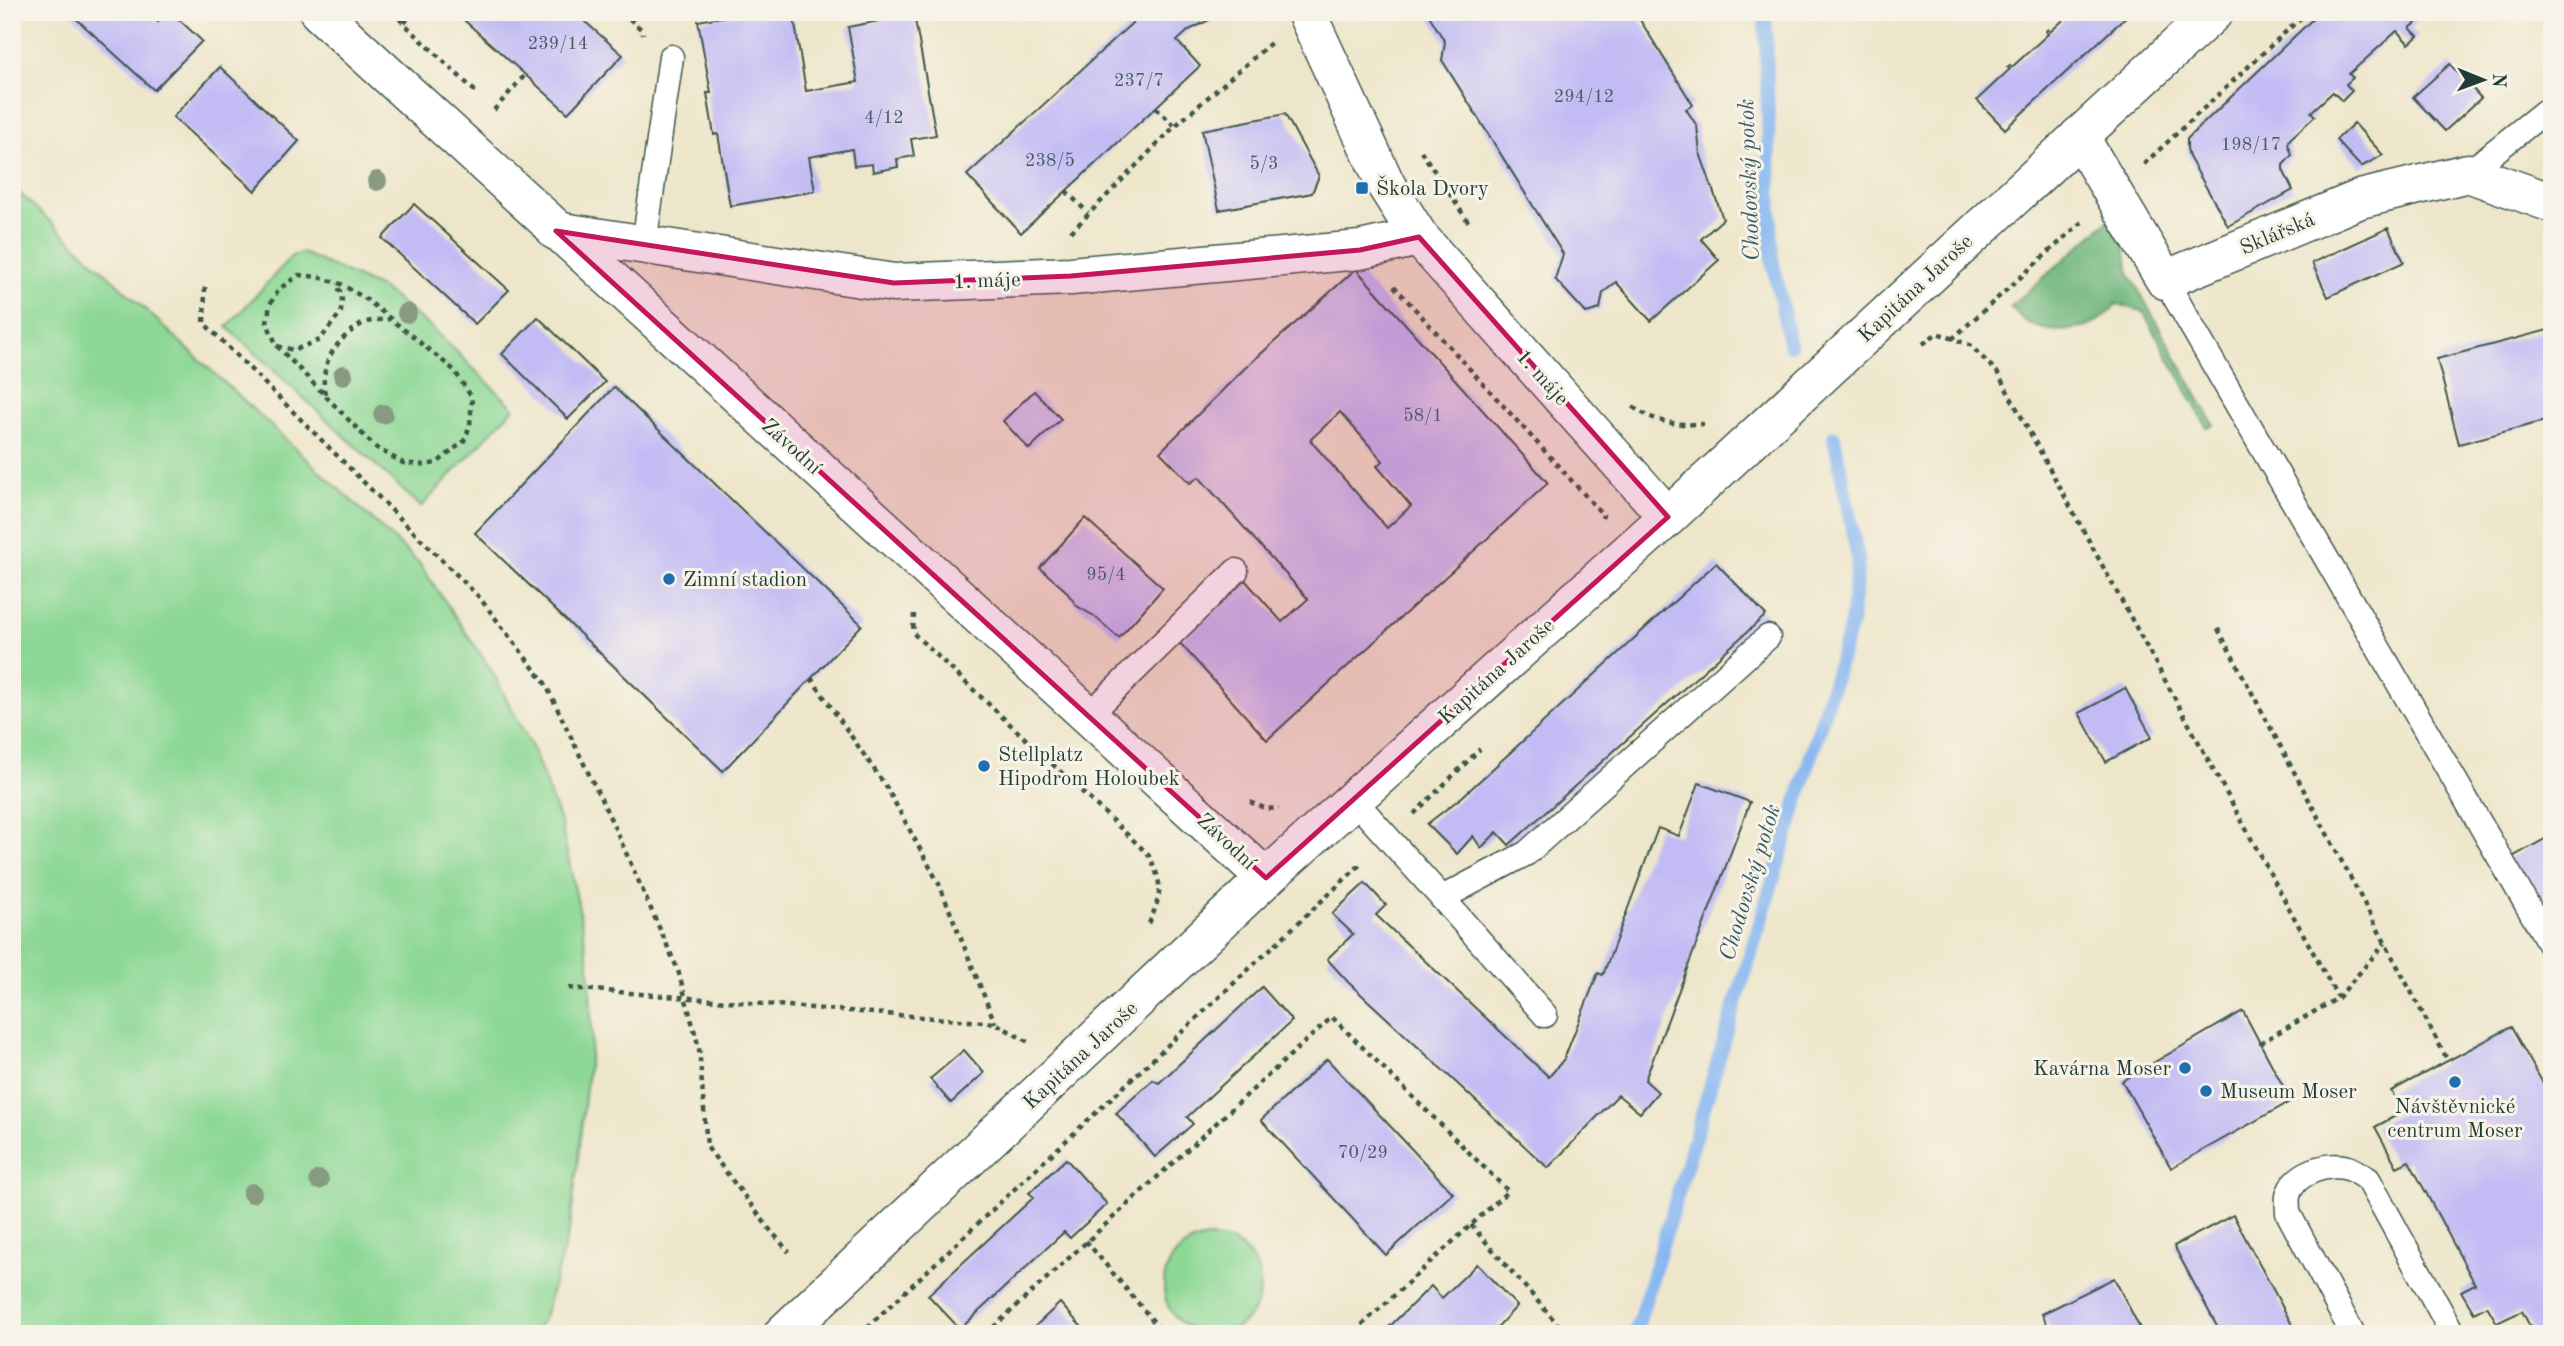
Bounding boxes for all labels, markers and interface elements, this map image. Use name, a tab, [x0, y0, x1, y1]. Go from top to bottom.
house number: 239/14	[528, 35, 588, 53]
north arrow	[2448, 46, 2518, 116]
house number: 237/7	[1114, 72, 1164, 90]
text: N	[2488, 73, 2507, 88]
house number: 294/12	[1554, 88, 1614, 106]
water label: Chodovský potok	[1735, 98, 1765, 262]
house number: 4/12	[864, 109, 904, 127]
house number: 198/17	[2221, 136, 2281, 154]
house number: 238/5	[1025, 152, 1075, 170]
house number: 5/3	[1250, 155, 1278, 173]
place label: Škola Dvory	[1376, 175, 1489, 200]
marker: Škola Dvory	[1354, 180, 1370, 196]
street label: Sklářská	[2237, 209, 2318, 259]
street label: Kapitána Jaroše	[1855, 231, 1977, 347]
street label: 1. máje	[953, 270, 1021, 293]
street label: 1. máje	[1512, 346, 1572, 410]
house number: 58/1	[1403, 407, 1443, 425]
street label: Závodní	[757, 415, 825, 479]
house number: 95/4	[1086, 566, 1126, 584]
place label: Zimní stadion	[683, 570, 807, 591]
marker: Zimní stadion	[661, 571, 677, 587]
street label: Kapitána Jaroše	[1435, 615, 1559, 729]
place label: Stellplatz Hipodrom Holoubek	[998, 745, 1180, 790]
marker: Stellplatz Hipodrom Holoubek	[976, 758, 992, 774]
water label: Chodovský potok	[1716, 801, 1786, 964]
street label: Závodní	[1193, 810, 1260, 875]
street label: Kapitána Jaroše	[1020, 998, 1142, 1114]
place label: Kavárna Moser	[2033, 1059, 2171, 1080]
marker: Kavárna Moser	[2177, 1060, 2193, 1076]
marker: Návštěvnické centrum Moser	[2447, 1074, 2463, 1090]
place label: Museum Moser	[2220, 1082, 2357, 1103]
marker: Museum Moser	[2198, 1083, 2214, 1099]
place label: Návštěvnické centrum Moser	[2387, 1097, 2523, 1142]
house number: 70/29	[1338, 1144, 1388, 1162]

